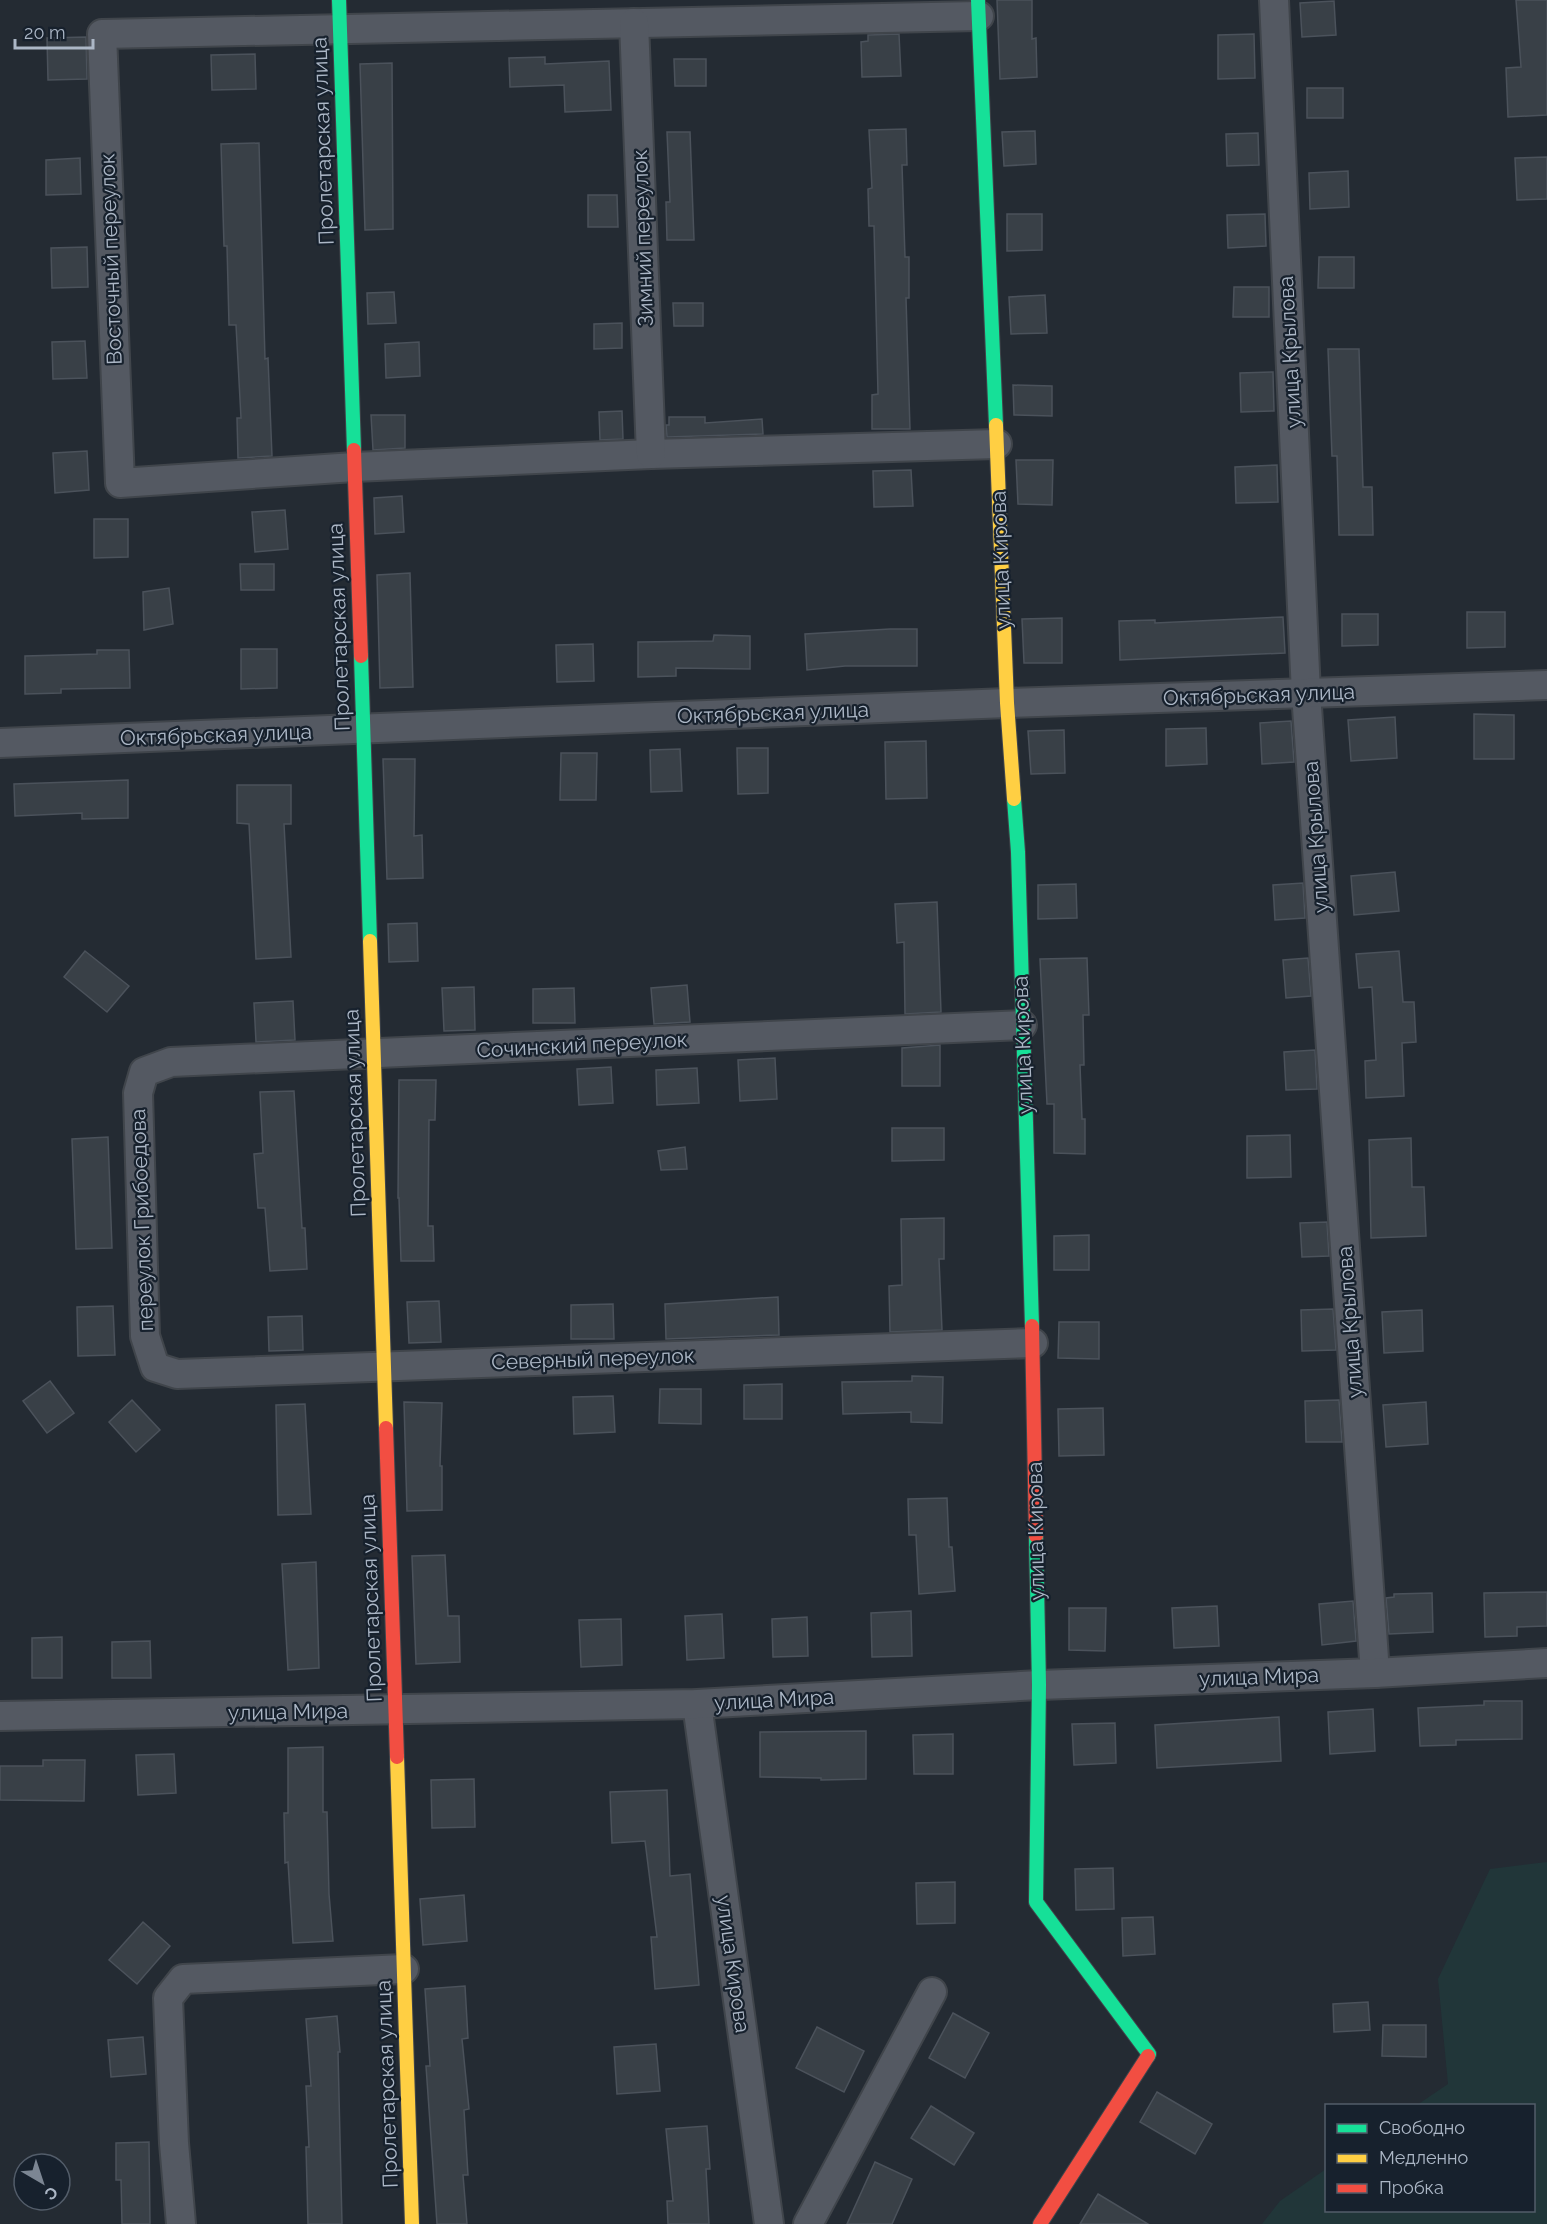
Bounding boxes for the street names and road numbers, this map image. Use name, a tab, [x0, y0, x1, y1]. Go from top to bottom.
street label: Пролетарская улица	[306, 37, 339, 245]
street label: Зимний переулок	[627, 149, 658, 327]
street label: Восточный переулок	[94, 153, 127, 365]
street label: улица Крылова	[1273, 275, 1306, 429]
street label: улица Кирова	[986, 490, 1015, 630]
street label: Пролетарская улица	[322, 523, 355, 731]
street label: Октябрьская улица	[1162, 679, 1355, 710]
street label: Октябрьская улица	[676, 697, 869, 728]
street label: Октябрьская улица	[119, 719, 312, 750]
street label: улица Крылова	[1298, 760, 1333, 914]
street label: улица Кирова	[1008, 975, 1037, 1115]
street label: Пролетарская улица	[338, 1009, 371, 1217]
street label: Сочинский переулок	[476, 1026, 688, 1063]
street label: переулок Грибоедова	[125, 1108, 158, 1332]
street label: улица Крылова	[1332, 1245, 1367, 1399]
street label: Северный переулок	[491, 1342, 695, 1375]
street label: улица Кирова	[1022, 1461, 1049, 1601]
street label: Пролетарская улица	[354, 1494, 387, 1702]
street label: улица Мира	[1199, 1662, 1319, 1691]
street label: улица Мира	[713, 1684, 835, 1715]
street label: улица Мира	[228, 1698, 348, 1725]
street label: улица Кирова	[711, 1894, 756, 2034]
street label: Пролетарская улица	[370, 1980, 403, 2188]

